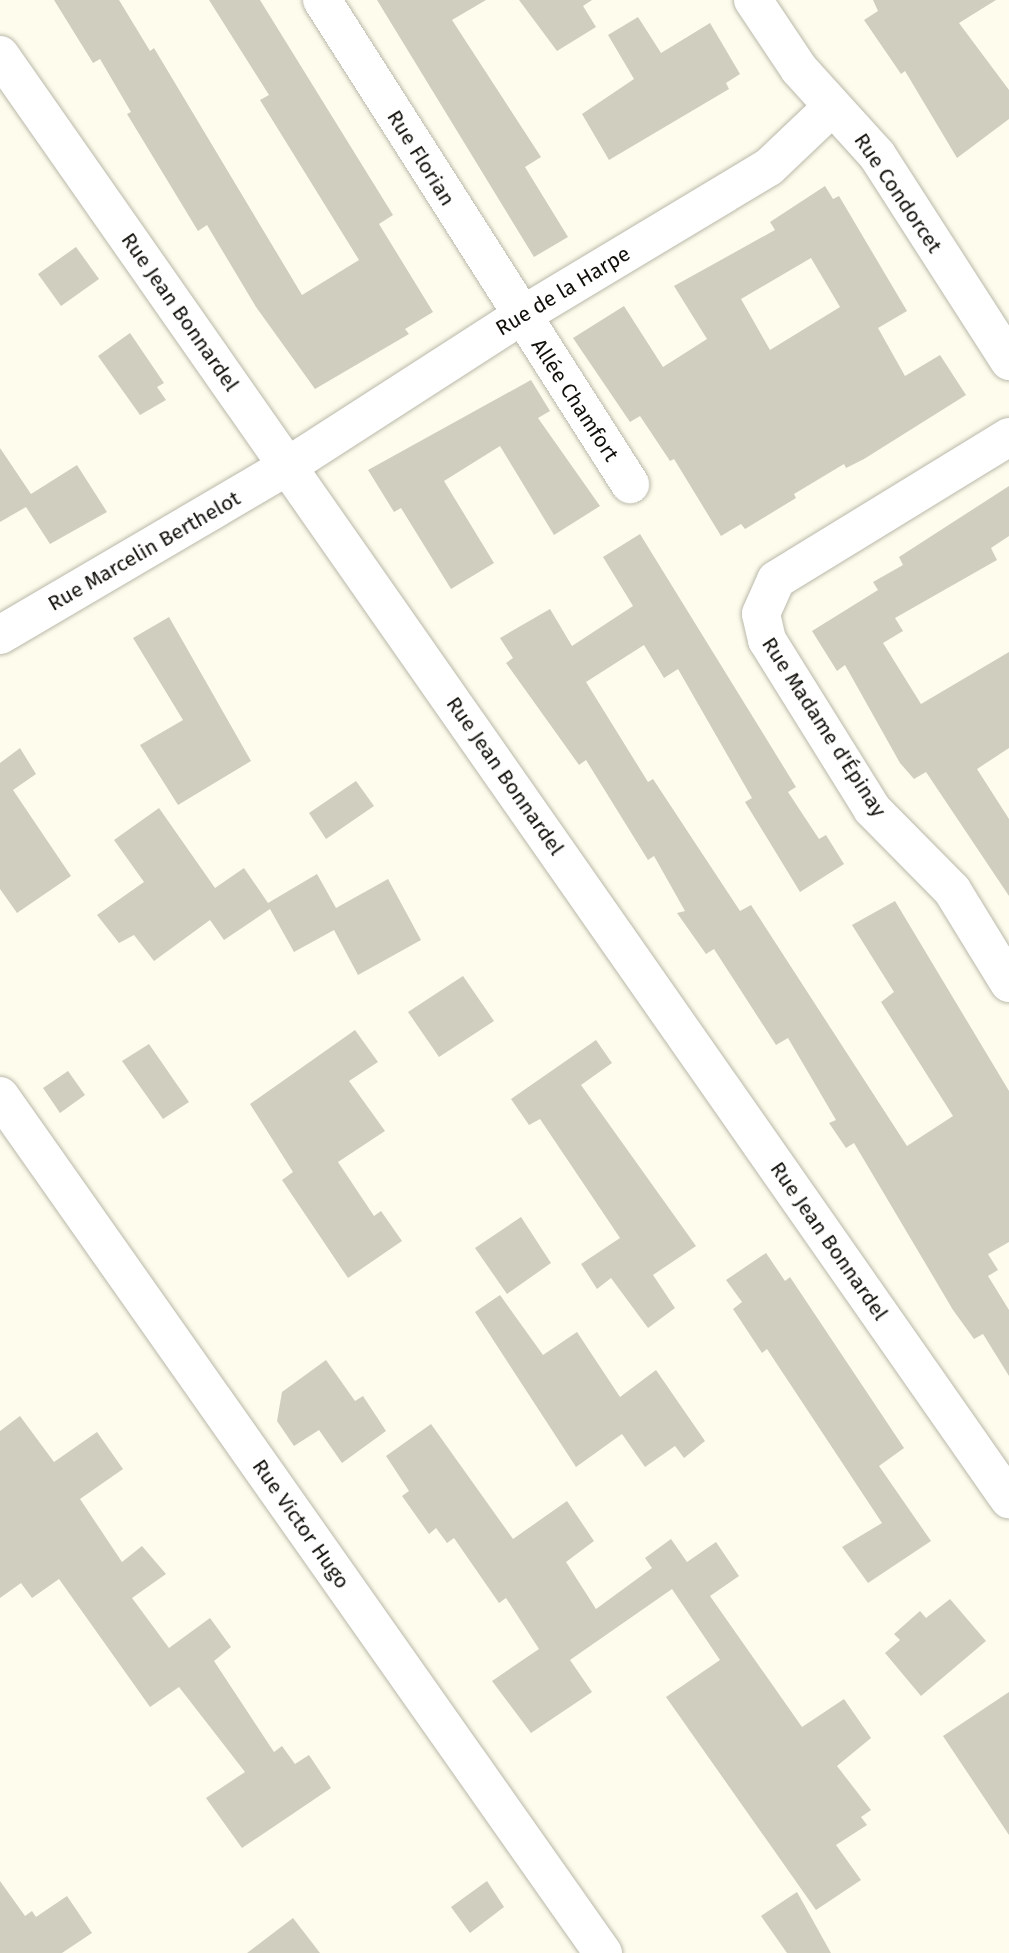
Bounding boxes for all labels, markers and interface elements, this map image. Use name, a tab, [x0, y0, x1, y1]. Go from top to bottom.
street label: Rue Florian	[382, 105, 460, 211]
street label: Rue Condorcet	[849, 128, 947, 258]
street label: Rue Jean Bonnardel	[116, 228, 244, 396]
street label: Rue de la Harpe	[491, 241, 635, 341]
street label: Allée Chamfort	[526, 334, 624, 466]
street label: Rue Marcelin Berthelot	[43, 486, 245, 616]
street label: Rue Madame d'Épinay	[757, 632, 891, 822]
street label: Rue Jean Bonnardel	[441, 692, 569, 860]
street label: Rue Jean Bonnardel	[765, 1157, 893, 1325]
street label: Rue Victor Hugo	[247, 1454, 355, 1594]

